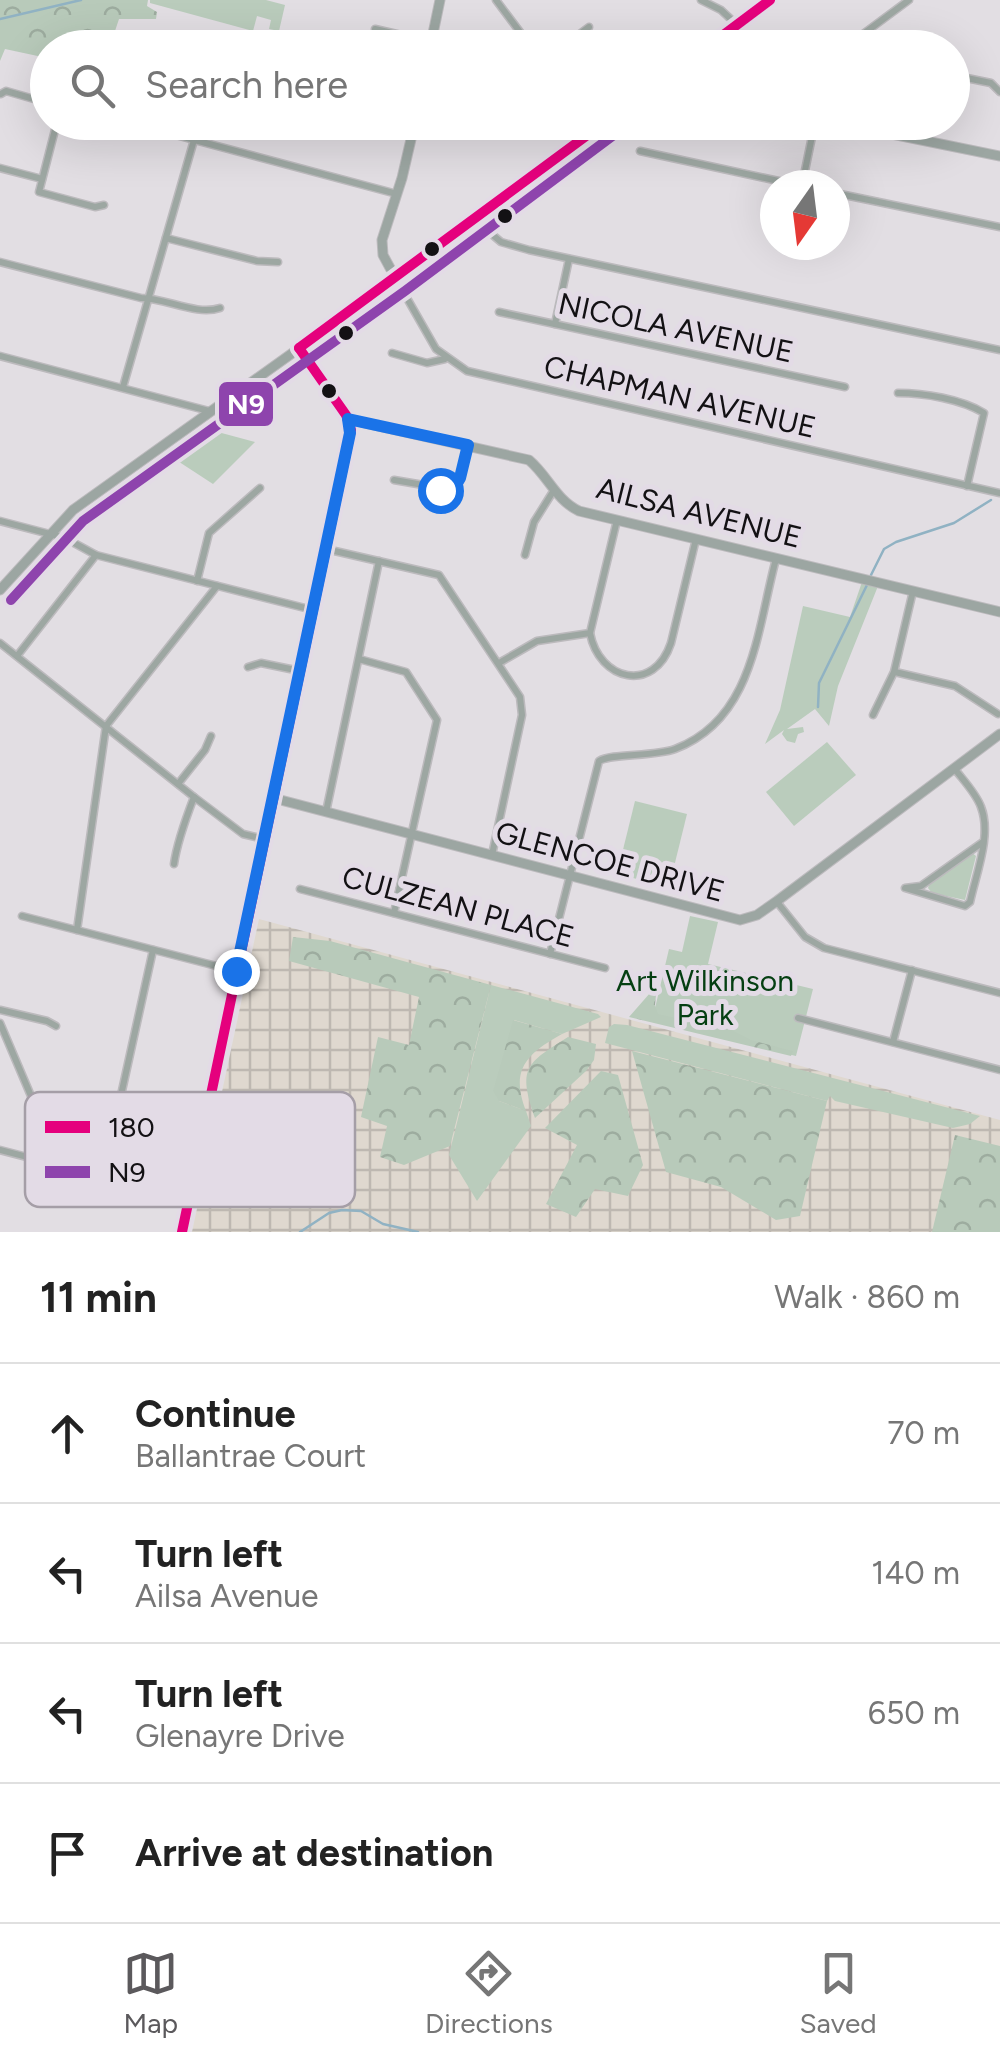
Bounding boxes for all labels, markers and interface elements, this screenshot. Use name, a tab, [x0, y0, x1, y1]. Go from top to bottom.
search box	[30, 30, 970, 140]
icon: search	[65, 58, 120, 113]
text: Search here	[145, 62, 348, 108]
north arrow	[760, 170, 850, 260]
unlabelled marker	[495, 206, 515, 226]
unlabelled marker	[422, 239, 442, 259]
street label: NICOLA AVENUE	[555, 285, 797, 370]
unlabelled marker	[336, 323, 356, 343]
street label: CHAPMAN AVENUE	[541, 347, 820, 446]
line badge: N9	[217, 380, 275, 428]
unlabelled marker	[319, 381, 339, 401]
text: N9	[227, 387, 265, 421]
route start	[418, 468, 464, 514]
street label: AILSA AVENUE	[593, 469, 805, 556]
street label: GLENCOE DRIVE	[492, 813, 729, 910]
street label: CULZEAN PLACE	[338, 858, 578, 955]
route end	[214, 949, 260, 995]
park label: Art Wilkinson Park	[616, 962, 794, 1033]
legend	[25, 1092, 355, 1207]
text: 180	[108, 1110, 155, 1144]
text: N9	[108, 1155, 146, 1189]
text: 11 min	[40, 1272, 157, 1323]
text: Walk · 860 m	[774, 1278, 960, 1316]
text: Continue	[135, 1391, 296, 1437]
icon: ahead	[40, 1406, 95, 1461]
text: 70 m	[887, 1414, 960, 1452]
text: Ballantrae Court	[135, 1437, 366, 1475]
text: Turn left	[135, 1531, 283, 1577]
icon: left	[40, 1546, 95, 1601]
text: 140 m	[871, 1554, 960, 1592]
text: Ailsa Avenue	[135, 1577, 318, 1615]
text: Turn left	[135, 1671, 283, 1717]
icon: left	[40, 1686, 95, 1741]
text: 650 m	[868, 1694, 960, 1732]
text: Glenayre Drive	[135, 1717, 345, 1755]
icon: arrive	[40, 1826, 95, 1881]
text: Arrive at destination	[135, 1830, 493, 1876]
tab: Map	[123, 1946, 178, 2040]
tab: Directions	[425, 1946, 553, 2040]
tab: Saved	[799, 1946, 877, 2040]

